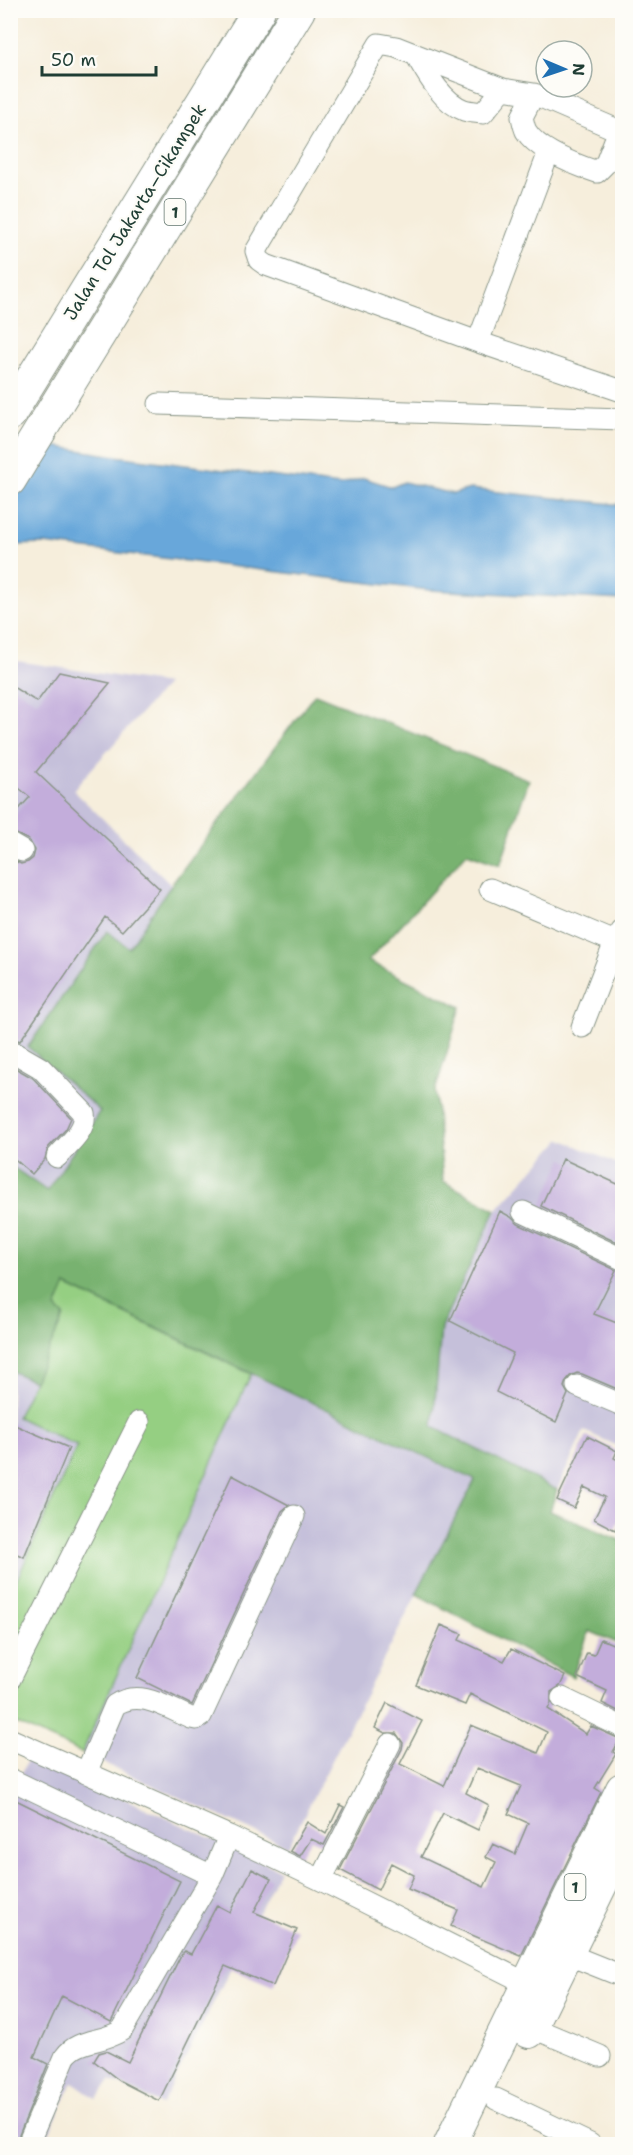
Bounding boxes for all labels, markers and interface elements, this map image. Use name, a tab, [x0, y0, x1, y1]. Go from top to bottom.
scale bar	[42, 39, 156, 77]
north arrow	[534, 39, 594, 99]
text: 50 m	[51, 48, 96, 72]
text: N	[568, 63, 589, 76]
street label: Jalan Tol Jakarta–Cikampek	[58, 99, 212, 325]
road number: 1	[164, 199, 186, 225]
road number: 1	[564, 1874, 586, 1900]

